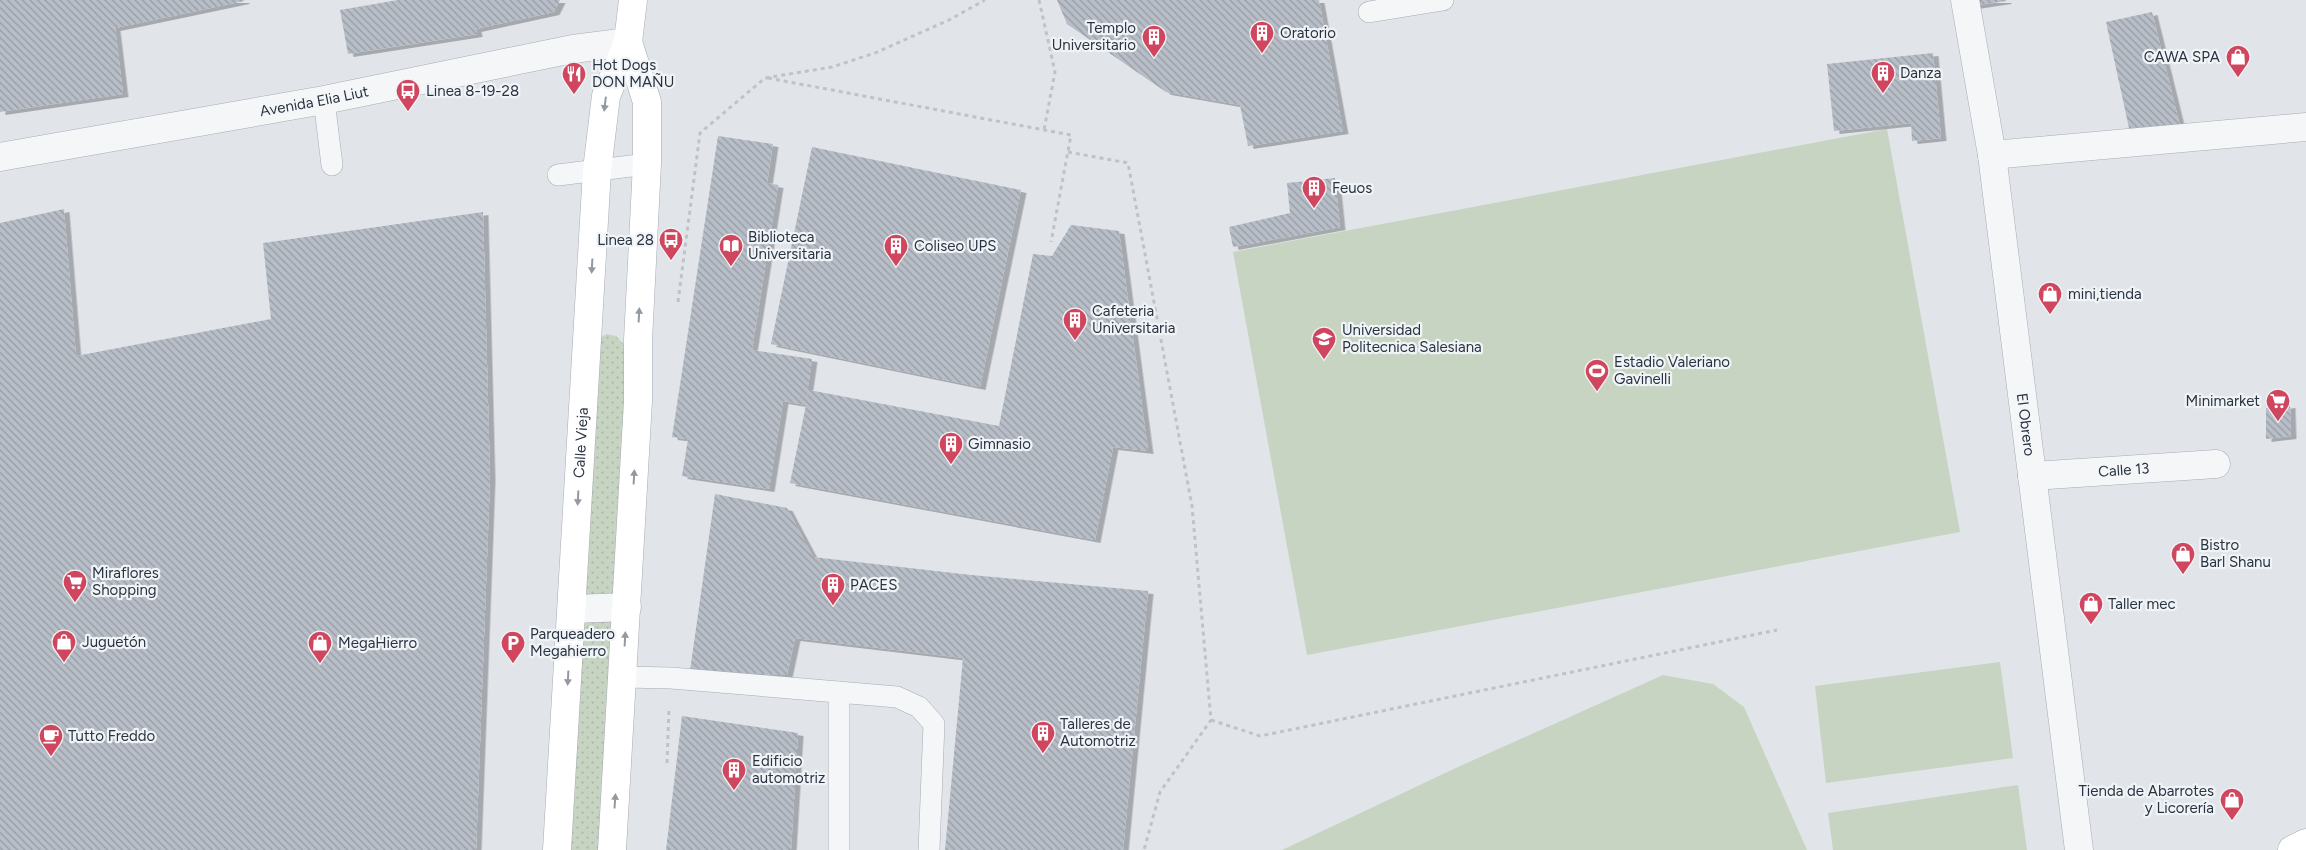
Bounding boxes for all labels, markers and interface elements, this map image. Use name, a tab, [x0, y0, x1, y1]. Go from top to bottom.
place label: Templo Universitario	[1052, 19, 1136, 54]
building icon: Oratorio	[1249, 20, 1275, 54]
building icon: Templo Universitario	[1141, 24, 1167, 58]
place label: Oratorio	[1280, 24, 1336, 42]
shop icon: CAWA SPA	[2225, 44, 2251, 78]
place label: CAWA SPA	[2144, 48, 2220, 66]
place label: Hot Dogs DON MAÑU	[592, 56, 674, 91]
building icon: Danza	[1870, 60, 1896, 94]
restaurant icon: Hot Dogs DON MAÑU	[561, 61, 587, 95]
place label: Danza	[1900, 64, 1941, 82]
bus stop icon: Linea 8-19-28	[395, 78, 421, 112]
street label: Avenida Elia Liut	[258, 82, 370, 120]
place label: Linea 8-19-28	[426, 82, 519, 100]
one-way arrow	[601, 96, 609, 112]
building icon: Feuos	[1301, 175, 1327, 209]
place label: Feuos	[1332, 179, 1372, 197]
bus stop icon: Linea 28	[658, 227, 684, 261]
place label: Biblioteca Universitaria	[748, 228, 831, 263]
place label: Linea 28	[597, 231, 654, 249]
library icon: Biblioteca Universitaria	[718, 233, 744, 267]
building icon: Coliseo UPS	[883, 233, 909, 267]
place label: Coliseo UPS	[914, 237, 996, 255]
one-way arrow	[587, 258, 595, 274]
shop icon: mini,tienda	[2037, 281, 2063, 315]
place label: mini,tienda	[2068, 285, 2142, 303]
place label: Cafeteria Universitaria	[1092, 302, 1175, 337]
one-way arrow	[636, 306, 644, 322]
building icon: Cafeteria Universitaria	[1062, 307, 1088, 341]
place label: Universidad Politecnica Salesiana	[1342, 321, 1482, 356]
school or university icon: Universidad Politecnica Salesiana	[1311, 326, 1337, 360]
place label: Estadio Valeriano Gavinelli	[1614, 353, 1730, 388]
sports icon: Estadio Valeriano Gavinelli	[1584, 358, 1610, 392]
supermarket icon: Minimarket	[2265, 388, 2291, 422]
street label: El Obrero	[2013, 392, 2039, 457]
place label: Minimarket	[2186, 392, 2260, 410]
street label: Calle Vieja	[570, 407, 592, 479]
building icon: Gimnasio	[938, 431, 964, 465]
place label: Gimnasio	[968, 435, 1031, 453]
street label: Calle 13	[2098, 459, 2150, 481]
one-way arrow	[630, 469, 638, 485]
one-way arrow	[574, 490, 582, 506]
place label: Bistro Barl Shanu	[2200, 536, 2271, 571]
shop icon: Bistro Barl Shanu	[2170, 541, 2196, 575]
place label: Miraflores Shopping	[92, 564, 159, 599]
supermarket icon: Miraflores Shopping	[62, 569, 88, 603]
building icon: PACES	[820, 572, 846, 606]
place label: PACES	[850, 576, 897, 594]
shop icon: Taller mec	[2078, 591, 2104, 625]
place label: Taller mec	[2108, 595, 2176, 613]
place label: Parqueadero Megahierro	[530, 625, 615, 660]
shop icon: Juguetón	[51, 629, 77, 663]
shop icon: MegaHierro	[307, 630, 333, 664]
parking icon: Parqueadero Megahierro	[500, 630, 526, 664]
one-way arrow	[621, 631, 629, 647]
place label: Juguetón	[82, 633, 146, 651]
place label: MegaHierro	[338, 634, 417, 652]
one-way arrow	[563, 670, 571, 686]
place label: Talleres de Automotriz	[1060, 715, 1136, 750]
building icon: Talleres de Automotriz	[1030, 720, 1056, 754]
cafe icon: Tutto Freddo	[38, 723, 64, 757]
place label: Tutto Freddo	[68, 727, 155, 745]
place label: Edificio automotriz	[752, 752, 825, 787]
building icon: Edificio automotriz	[721, 757, 747, 791]
place label: Tienda de Abarrotes y Licorería	[2079, 782, 2214, 817]
shop icon: Tienda de Abarrotes y Licorería	[2219, 787, 2245, 821]
one-way arrow	[612, 793, 620, 809]

